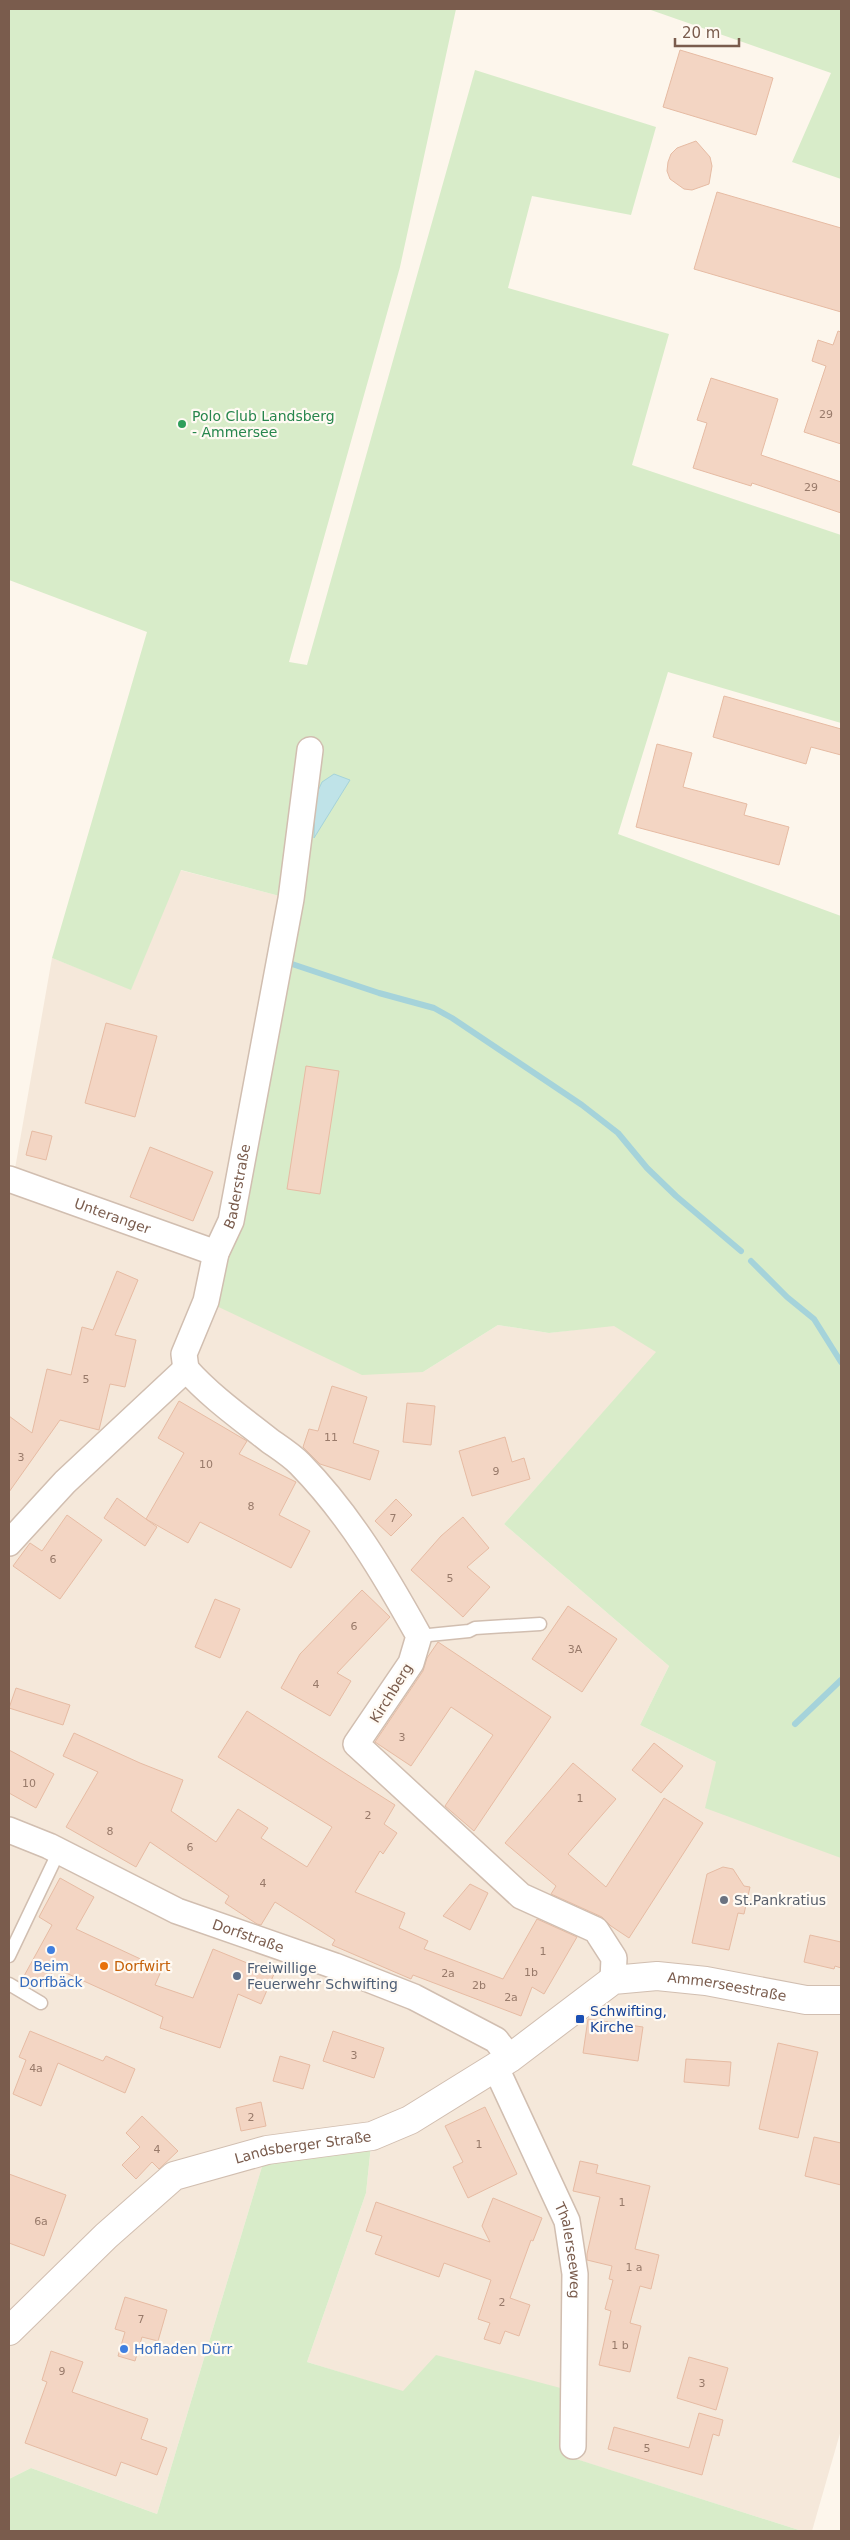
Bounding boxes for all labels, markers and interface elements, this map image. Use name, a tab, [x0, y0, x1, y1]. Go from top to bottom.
scale bar	[675, 15, 739, 47]
text: 20 m	[682, 24, 720, 42]
place label: Polo Club Landsberg - Ammersee	[192, 408, 335, 440]
house number: 29	[819, 408, 833, 421]
marker: Polo Club Landsberg - Ammersee	[176, 418, 188, 430]
house number: 29	[804, 481, 818, 494]
street label: Baderstraße	[220, 1143, 253, 1232]
street label: Unteranger	[72, 1195, 153, 1237]
house number: 5	[83, 1373, 90, 1386]
house number: 11	[324, 1431, 338, 1444]
house number: 3	[18, 1451, 25, 1464]
house number: 10	[199, 1458, 213, 1471]
house number: 9	[493, 1465, 500, 1478]
house number: 8	[248, 1500, 255, 1513]
house number: 7	[390, 1512, 397, 1525]
house number: 6	[50, 1553, 57, 1566]
house number: 5	[447, 1572, 454, 1585]
house number: 6	[351, 1620, 358, 1633]
house number: 3A	[568, 1643, 583, 1656]
street label: Kirchberg	[366, 1660, 416, 1726]
house number: 4	[313, 1678, 320, 1691]
house number: 3	[399, 1731, 406, 1744]
house number: 10	[22, 1777, 36, 1790]
house number: 1	[577, 1792, 584, 1805]
house number: 2	[365, 1809, 372, 1822]
house number: 8	[107, 1825, 114, 1838]
house number: 6	[187, 1841, 194, 1854]
house number: 4	[260, 1877, 267, 1890]
place label: St.Pankratius	[734, 1892, 826, 1908]
marker: St.Pankratius	[718, 1894, 730, 1906]
street label: Dorfstraße	[210, 1916, 286, 1956]
marker: Beim Dorfbäck	[45, 1944, 57, 1956]
house number: 1	[540, 1945, 547, 1958]
place label: Beim Dorfbäck	[19, 1958, 84, 1990]
place label: Dorfwirt	[114, 1958, 171, 1974]
marker: Dorfwirt	[98, 1960, 110, 1972]
place label: Freiwillige Feuerwehr Schwifting	[247, 1960, 398, 1992]
house number: 1b	[524, 1966, 538, 1979]
house number: 2a	[441, 1967, 455, 1980]
street label: Ammerseestraße	[667, 1969, 788, 2004]
marker: Freiwillige Feuerwehr Schwifting	[231, 1970, 243, 1982]
house number: 2b	[472, 1979, 486, 1992]
house number: 2a	[504, 1991, 518, 2004]
place label: Schwifting, Kirche	[590, 2003, 667, 2035]
marker: Schwifting, Kirche	[574, 2013, 586, 2025]
house number: 3	[351, 2049, 358, 2062]
house number: 4a	[29, 2062, 43, 2075]
house number: 2	[248, 2111, 255, 2124]
street label: Landsberger Straße	[233, 2128, 372, 2167]
house number: 1	[476, 2138, 483, 2151]
house number: 4	[154, 2143, 161, 2156]
house number: 1	[619, 2196, 626, 2209]
street label: Thalerseeweg	[551, 2199, 583, 2299]
house number: 6a	[34, 2215, 48, 2228]
house number: 1 a	[625, 2261, 643, 2274]
house number: 2	[499, 2296, 506, 2309]
house number: 7	[138, 2313, 145, 2326]
house number: 1 b	[611, 2339, 629, 2352]
place label: Hofladen Dürr	[134, 2341, 232, 2357]
marker: Hofladen Dürr	[118, 2343, 130, 2355]
house number: 9	[59, 2365, 66, 2378]
house number: 3	[699, 2377, 706, 2390]
house number: 5	[644, 2442, 651, 2455]

